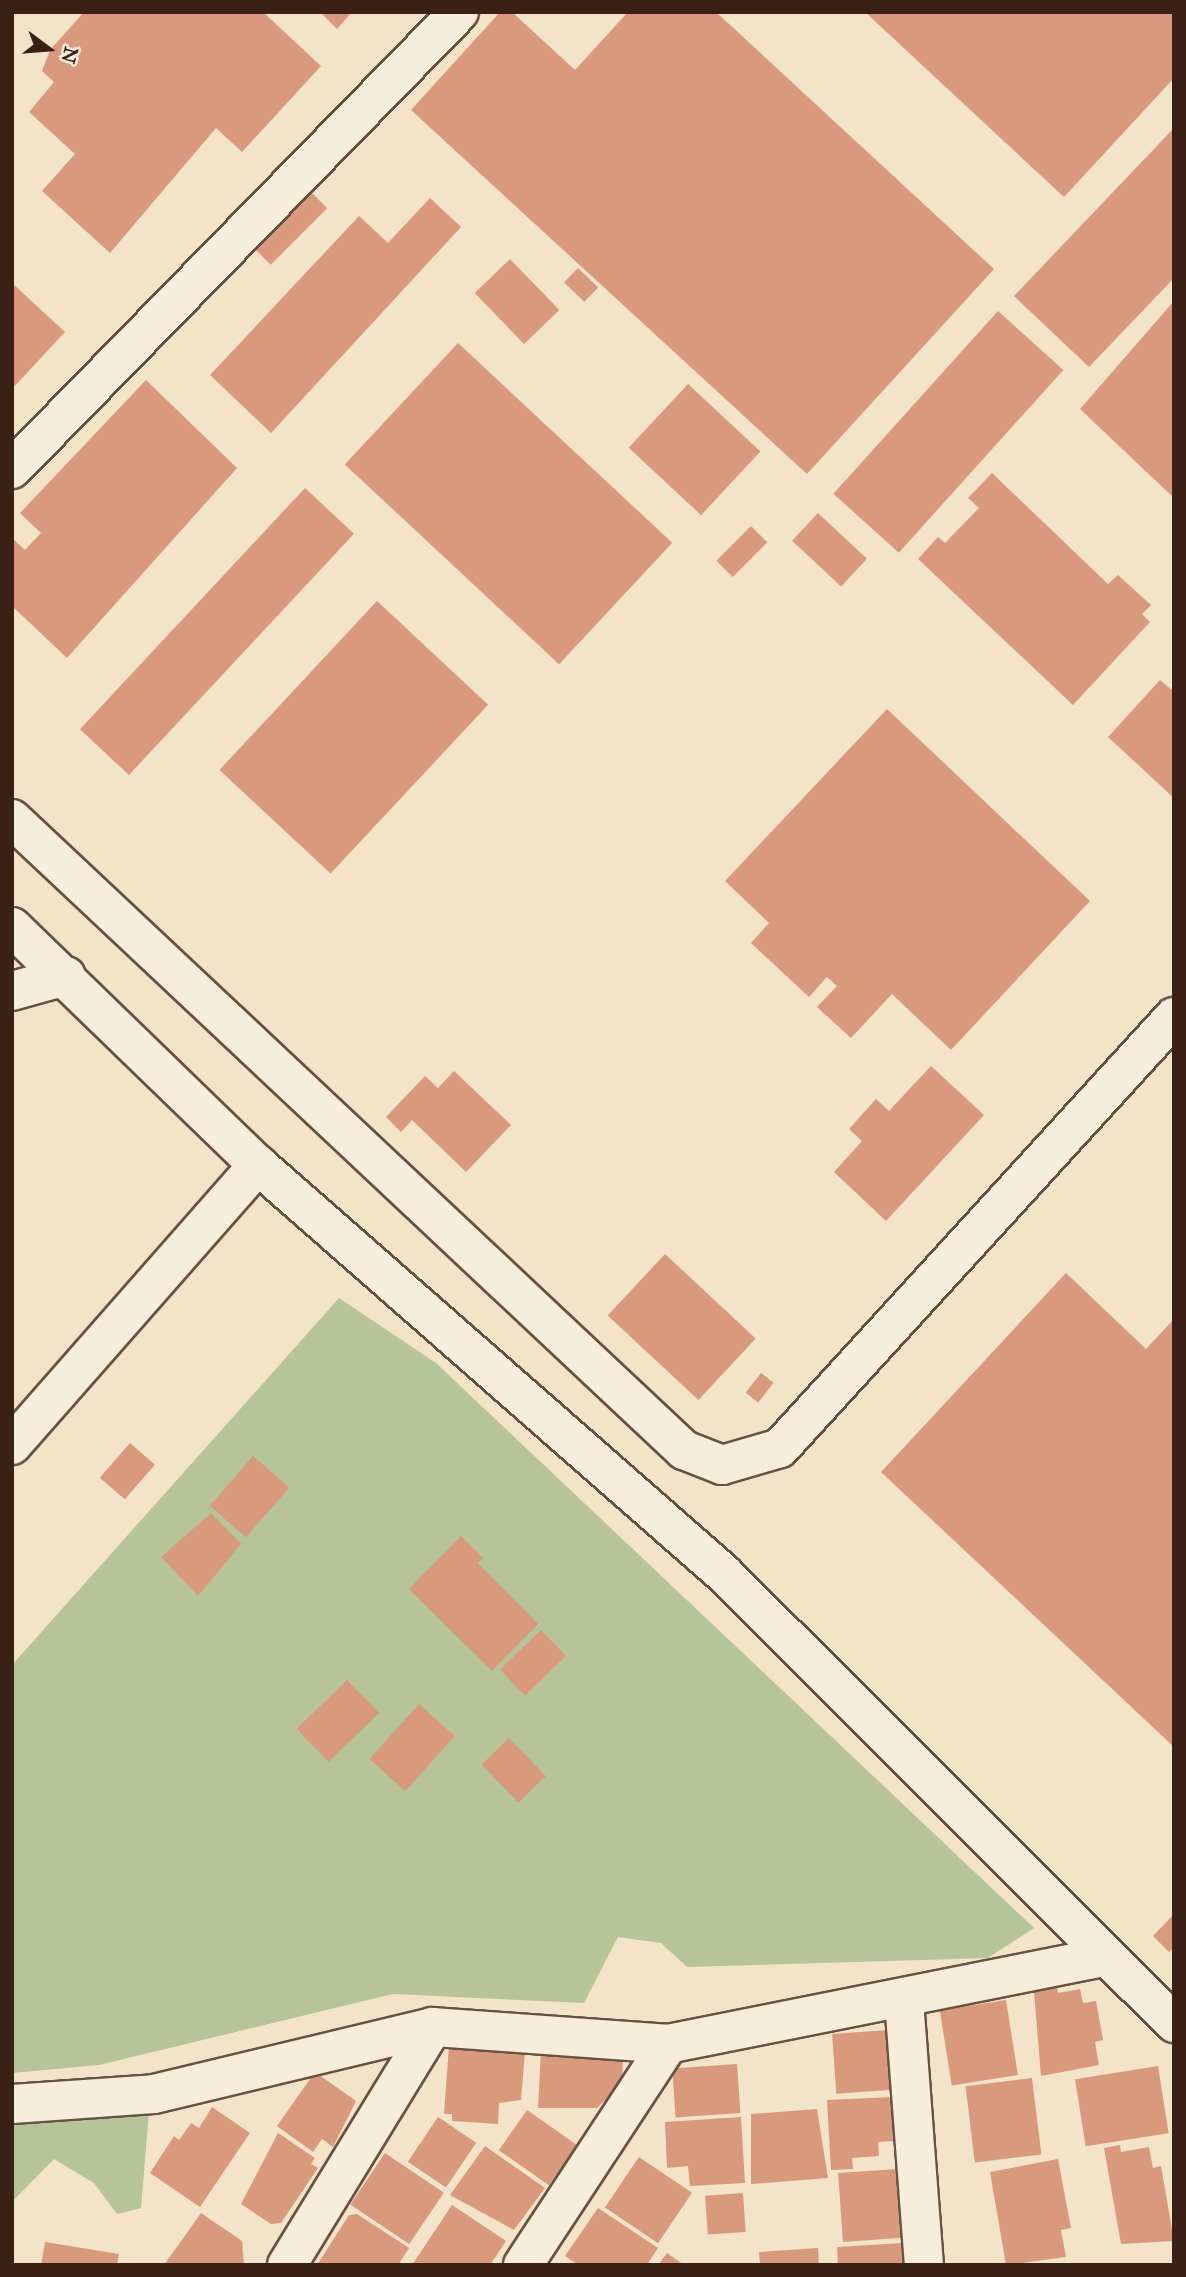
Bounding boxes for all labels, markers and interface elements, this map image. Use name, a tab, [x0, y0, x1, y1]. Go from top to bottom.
north arrow	[14, 14, 84, 84]
text: N	[56, 44, 83, 66]

